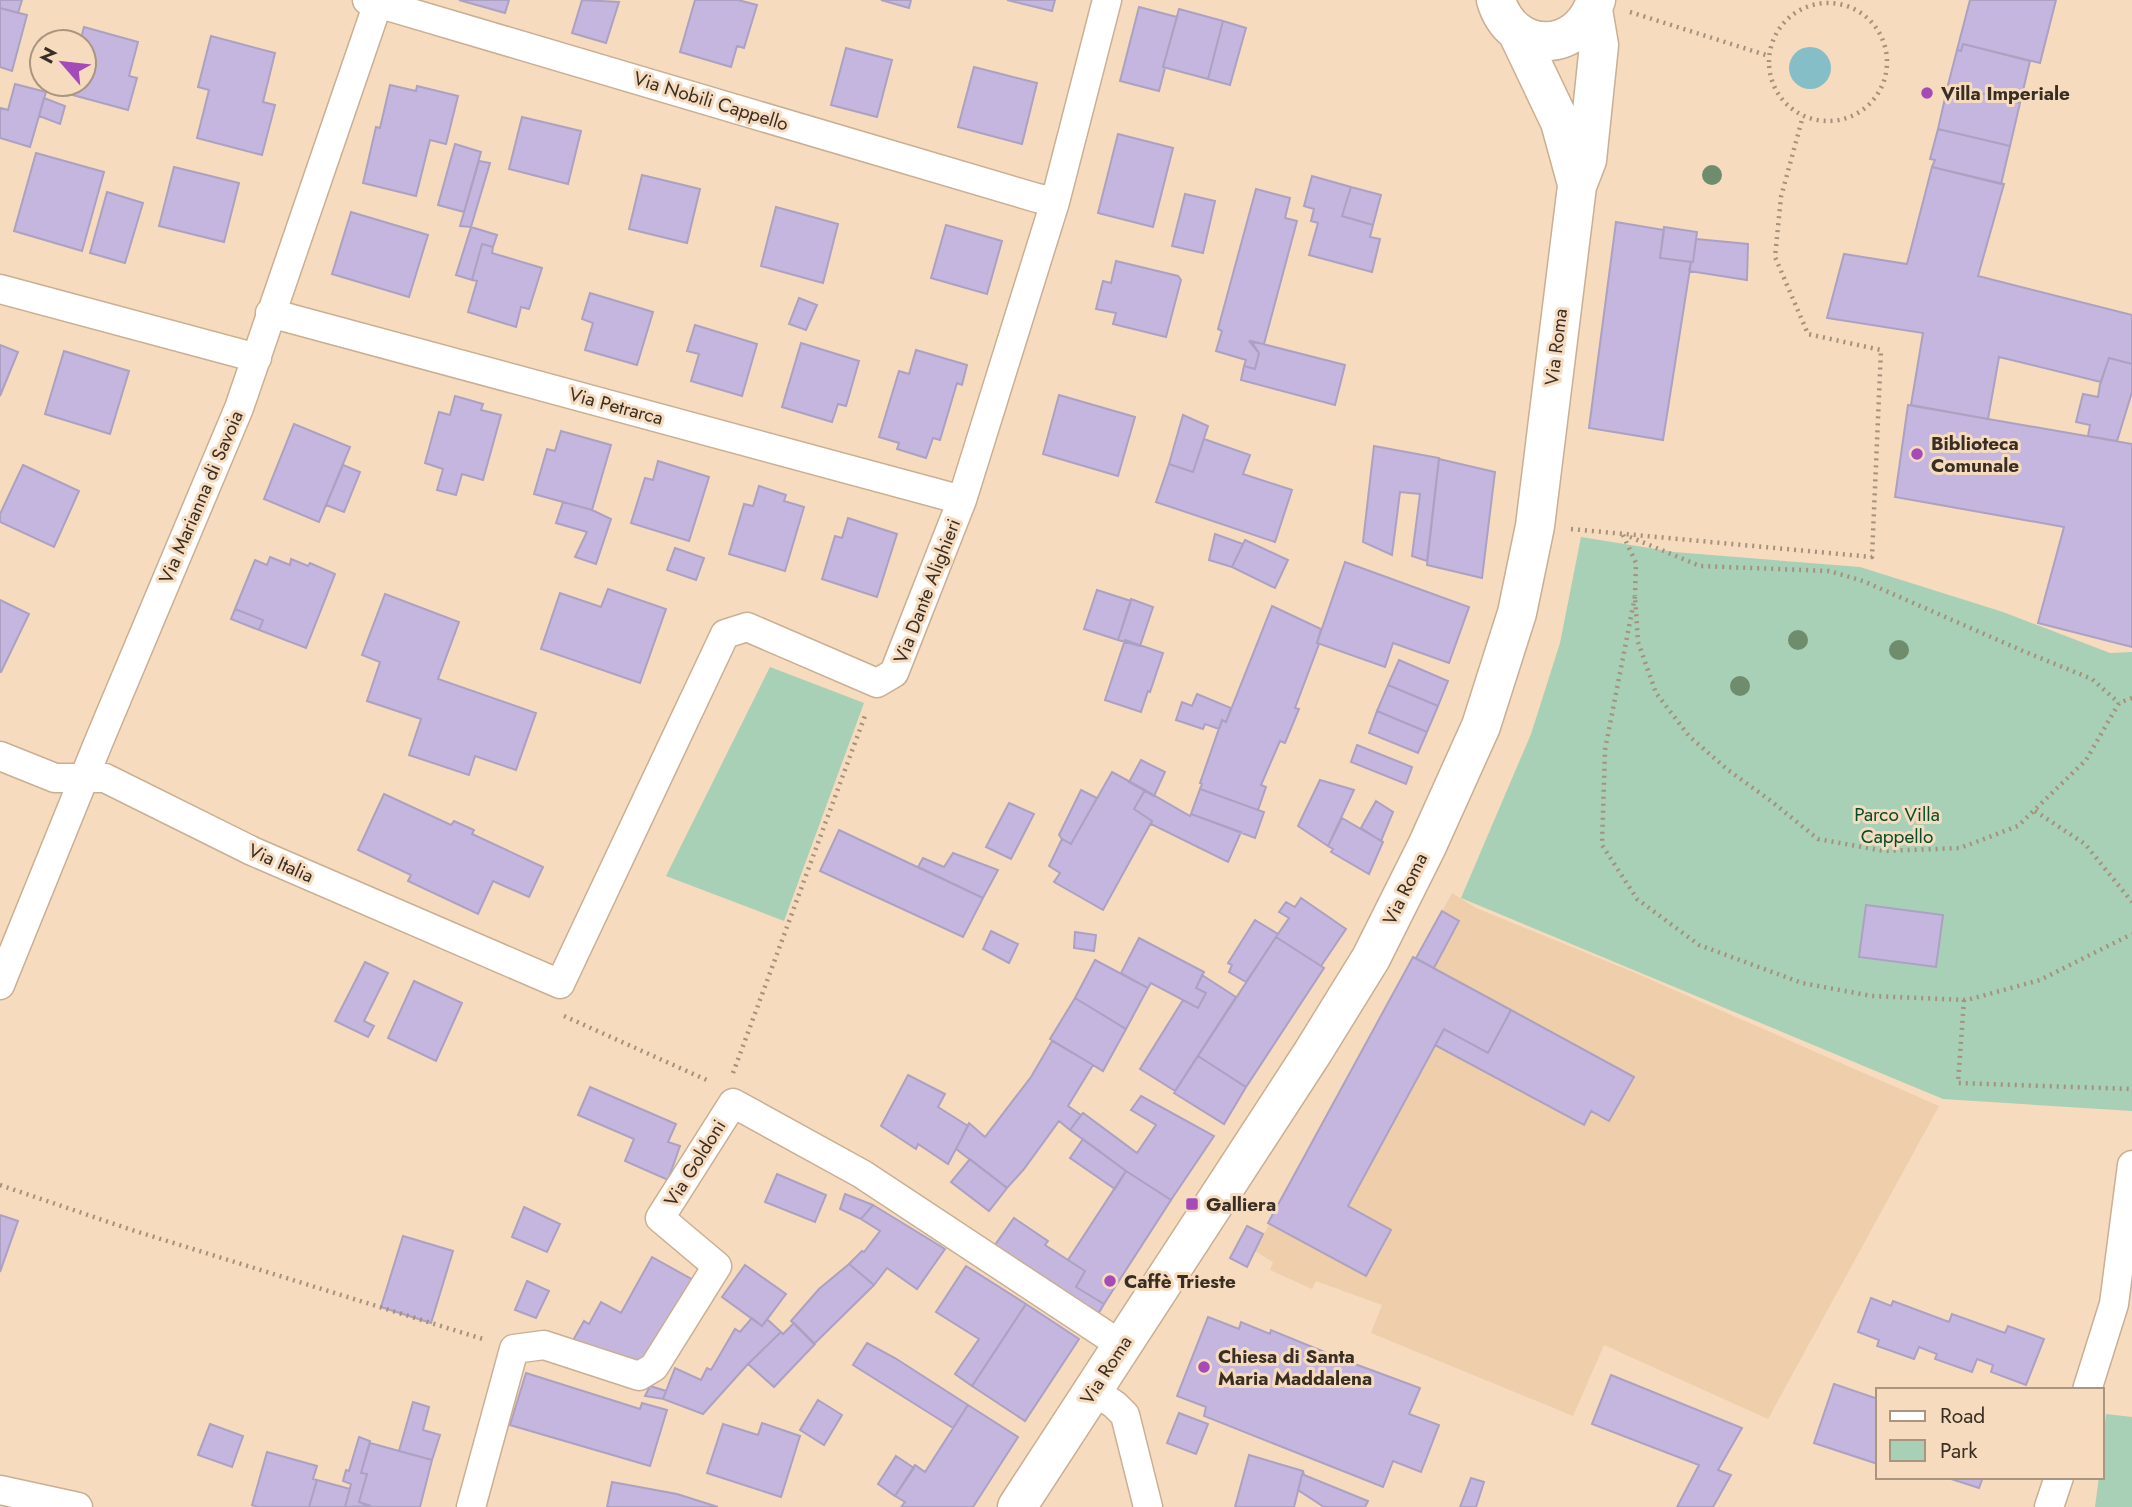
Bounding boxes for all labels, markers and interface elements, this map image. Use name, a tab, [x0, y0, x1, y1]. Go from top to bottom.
north arrow	[28, 28, 98, 98]
text: N	[33, 42, 64, 68]
street label: Via Nobili Cappello	[630, 65, 792, 137]
place label: Villa Imperiale	[1940, 80, 2070, 107]
marker: Villa Imperiale	[1919, 85, 1935, 101]
street label: Via Roma	[1538, 307, 1574, 387]
street label: Via Petrarca	[566, 380, 666, 432]
street label: Via Marianna di Savoia	[152, 406, 250, 588]
place label: Biblioteca Comunale	[1931, 430, 2019, 479]
marker: Biblioteca Comunale	[1909, 446, 1925, 462]
street label: Via Dante Alighieri	[887, 515, 967, 667]
park label: Parco Villa Cappello	[1854, 801, 1940, 850]
street label: Via Italia	[244, 837, 318, 889]
street label: Via Roma	[1376, 848, 1434, 930]
street label: Via Goldoni	[658, 1114, 732, 1212]
place label: Galliera	[1206, 1191, 1276, 1218]
marker: Galliera	[1184, 1196, 1200, 1212]
place label: Caffè Trieste	[1124, 1268, 1236, 1295]
marker: Caffè Trieste	[1102, 1273, 1118, 1289]
street label: Via Roma	[1074, 1330, 1138, 1410]
place label: Chiesa di Santa Maria Maddalena	[1218, 1343, 1372, 1392]
marker: Chiesa di Santa Maria Maddalena	[1196, 1359, 1212, 1375]
legend	[1876, 1388, 2104, 1479]
text: Road	[1940, 1401, 1985, 1431]
text: Park	[1940, 1436, 1978, 1466]

